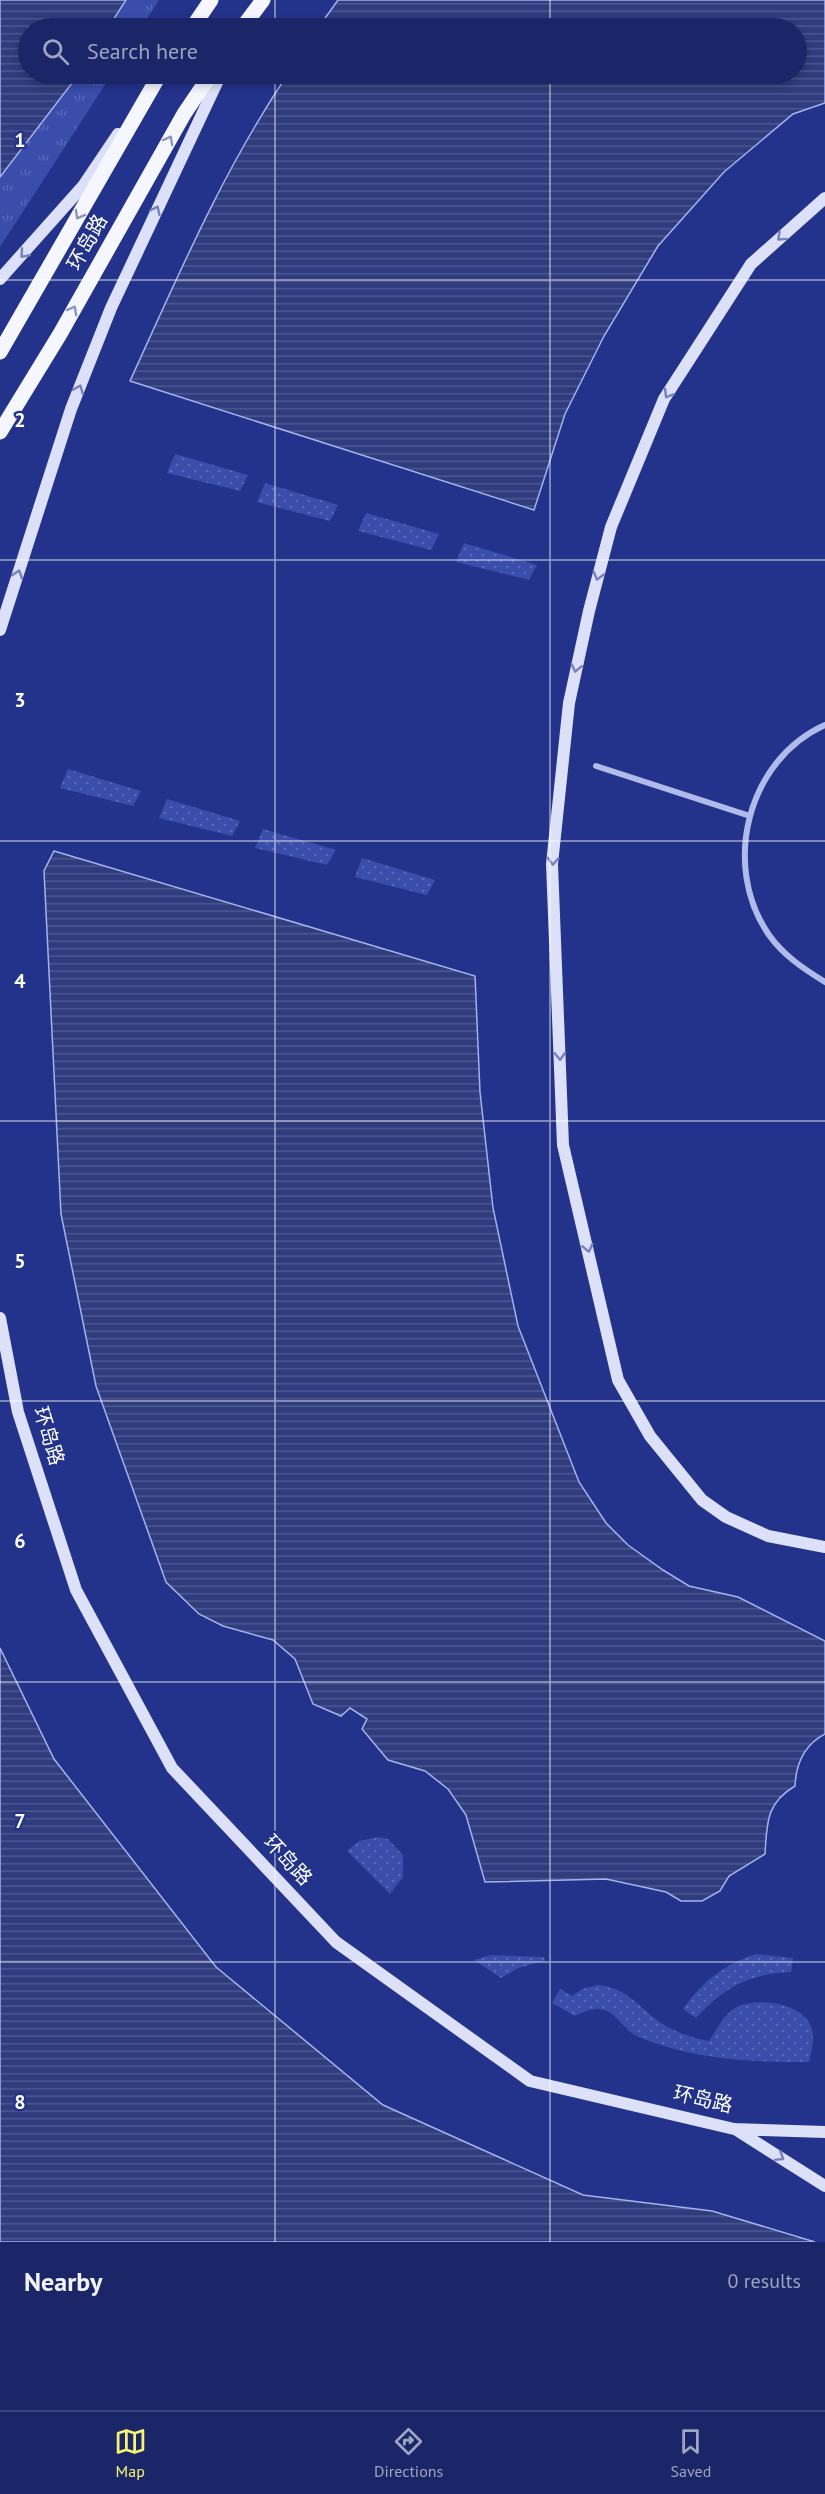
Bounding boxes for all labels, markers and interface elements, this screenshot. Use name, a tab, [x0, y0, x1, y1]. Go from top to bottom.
search box	[18, 18, 807, 84]
icon: search	[39, 35, 72, 68]
text: Search here	[87, 37, 198, 65]
text: 1	[14, 127, 26, 153]
one-way arrow	[162, 136, 174, 146]
one-way arrow	[149, 206, 161, 217]
street label: 环岛路	[61, 209, 113, 275]
one-way arrow	[74, 209, 86, 220]
one-way arrow	[778, 230, 788, 241]
one-way arrow	[20, 247, 31, 258]
one-way arrow	[66, 306, 78, 316]
one-way arrow	[72, 384, 84, 395]
one-way arrow	[664, 388, 675, 398]
text: 2	[14, 407, 26, 433]
one-way arrow	[11, 569, 23, 580]
one-way arrow	[593, 570, 606, 580]
one-way arrow	[571, 663, 584, 673]
text: 3	[14, 687, 26, 713]
one-way arrow	[546, 857, 559, 866]
text: 4	[14, 968, 26, 994]
one-way arrow	[553, 1052, 566, 1061]
one-way arrow	[580, 1243, 593, 1253]
text: 5	[14, 1248, 26, 1274]
street label: 环岛路	[28, 1404, 70, 1468]
text: 6	[14, 1528, 26, 1554]
text: 7	[14, 1808, 26, 1834]
street label: 环岛路	[258, 1829, 318, 1891]
street label: 环岛路	[671, 2080, 735, 2118]
text: 8	[14, 2089, 26, 2115]
one-way arrow	[774, 2150, 784, 2162]
text: Nearby	[24, 2265, 102, 2298]
text: 0 results	[728, 2268, 801, 2294]
tab: Map	[114, 2425, 147, 2481]
tab: Directions	[374, 2425, 443, 2481]
tab: Saved	[671, 2425, 711, 2481]

